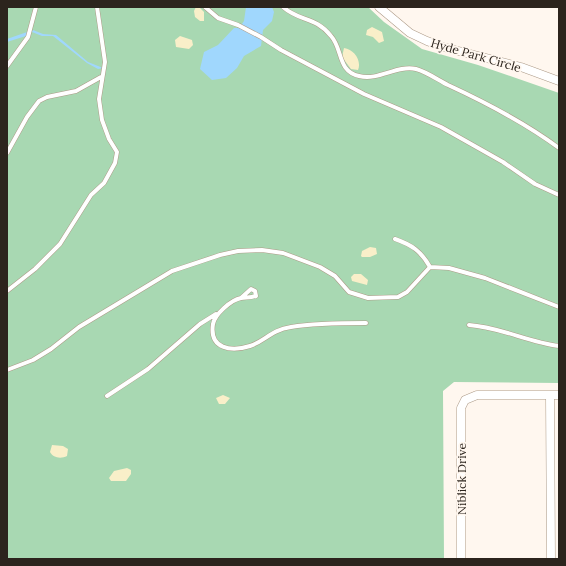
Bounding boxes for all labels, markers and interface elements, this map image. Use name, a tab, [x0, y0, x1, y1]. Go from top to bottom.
street label: Hyde Park Circle	[429, 35, 523, 75]
street label: Niblick Drive	[454, 442, 469, 515]

